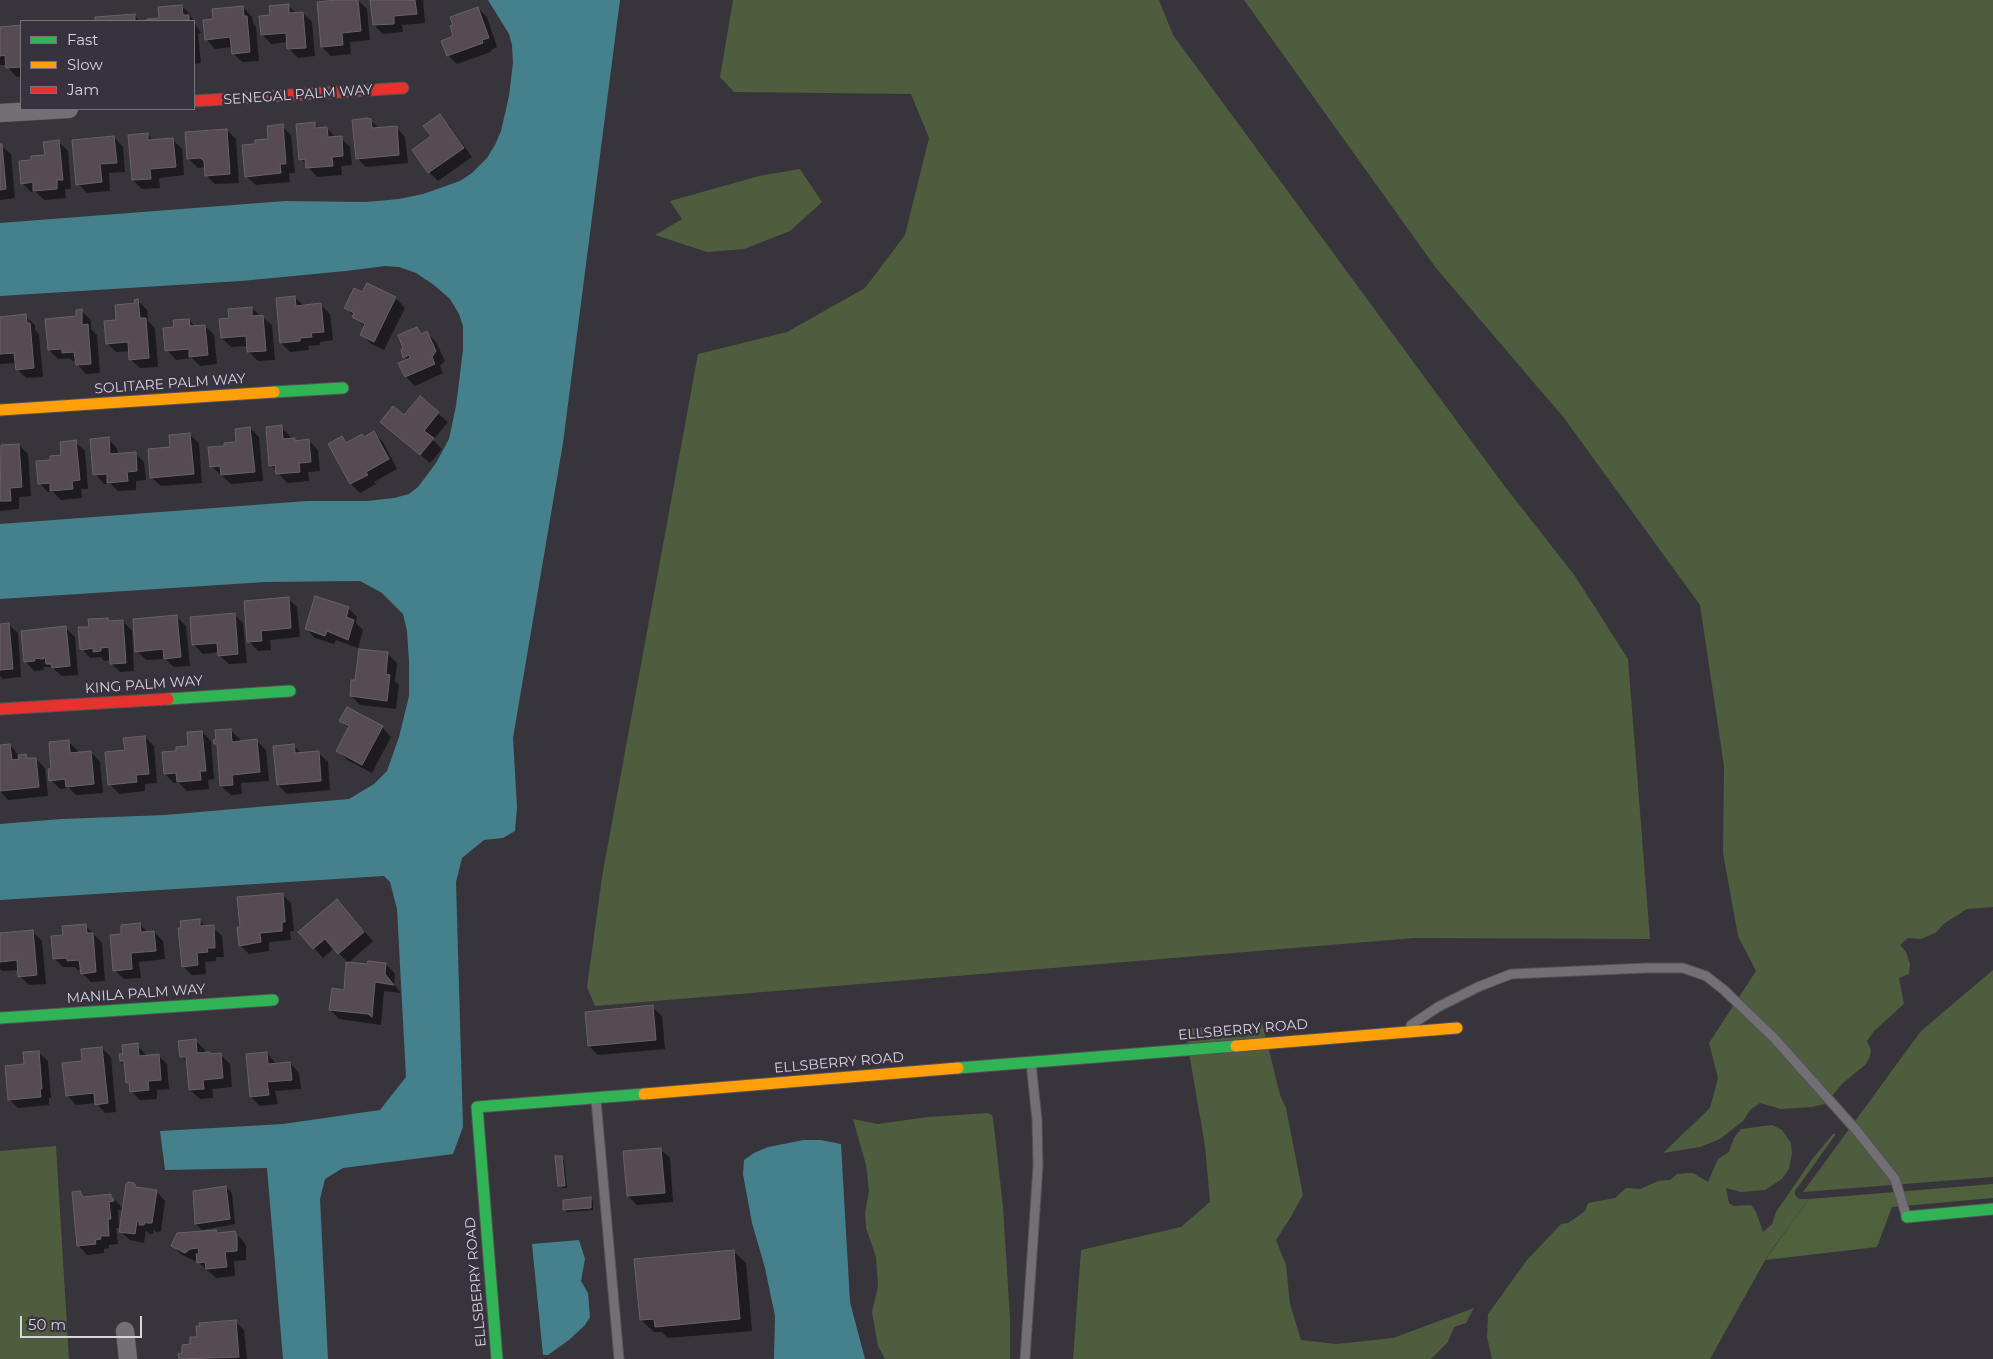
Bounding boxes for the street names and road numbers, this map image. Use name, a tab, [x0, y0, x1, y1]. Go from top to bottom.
street label: SENEGAL PALM WAY	[223, 81, 373, 109]
street label: SOLITARE PALM WAY	[94, 370, 246, 398]
street label: KING PALM WAY	[84, 673, 204, 697]
street label: MANILA PALM WAY	[66, 981, 206, 1007]
street label: ELLSBERRY ROAD	[1177, 1016, 1309, 1044]
street label: ELLSBERRY ROAD	[773, 1049, 905, 1077]
street label: ELLSBERRY ROAD	[462, 1216, 490, 1348]

